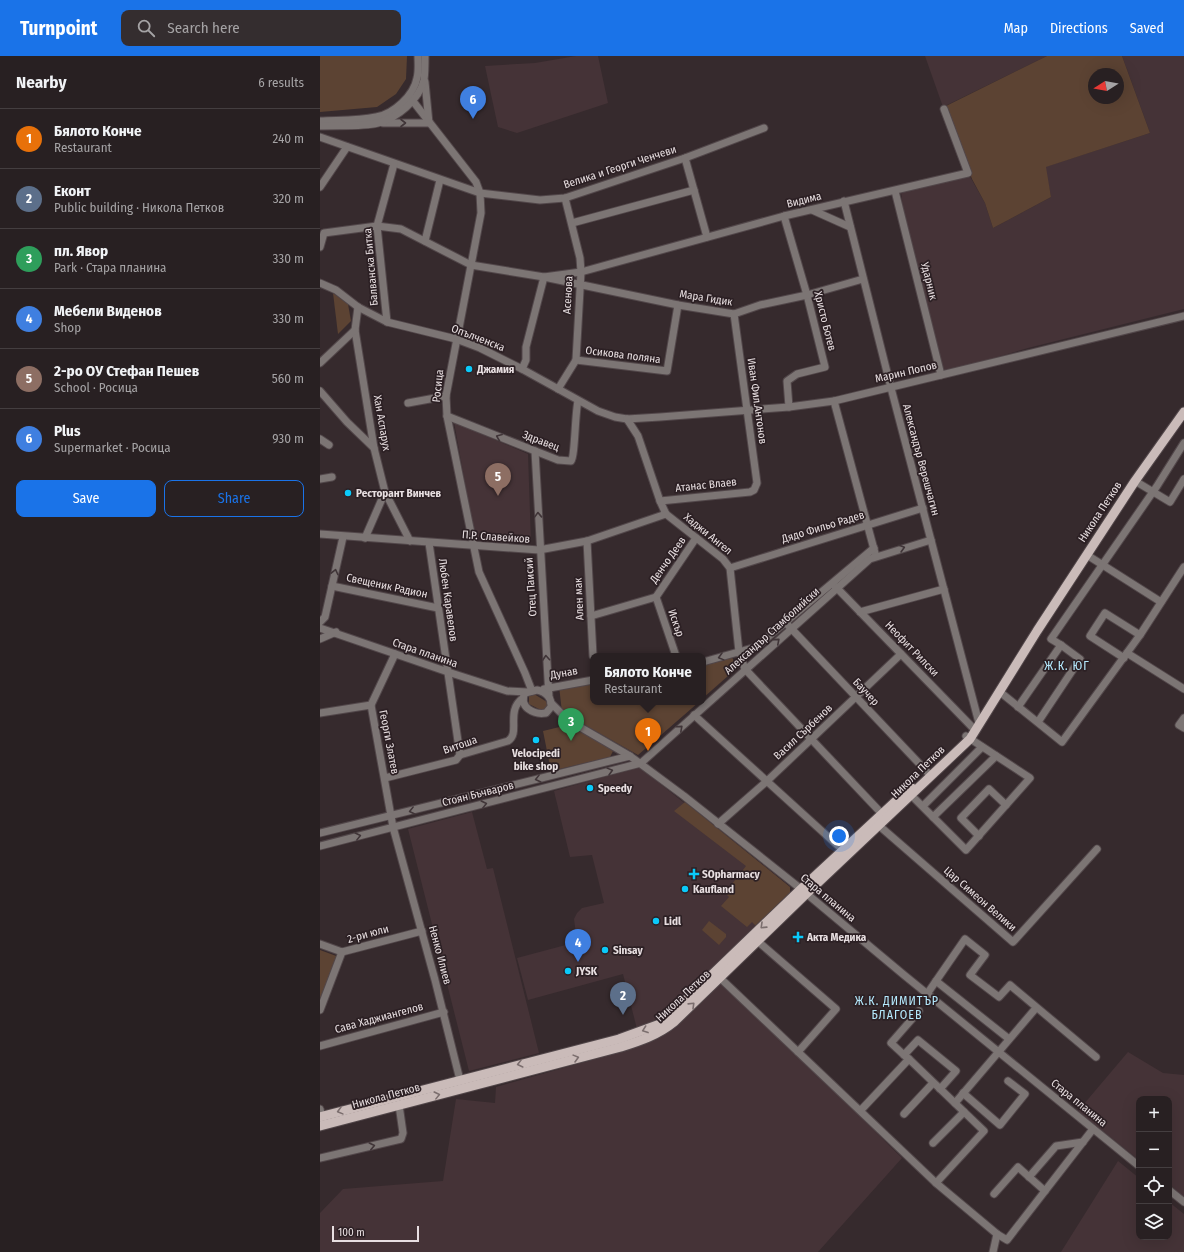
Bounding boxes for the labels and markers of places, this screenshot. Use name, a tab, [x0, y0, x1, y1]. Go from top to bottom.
pin: 6	[460, 86, 486, 119]
place label: Джамия	[476, 363, 514, 376]
marker: Джамия	[464, 364, 474, 374]
pin: 5	[485, 463, 511, 496]
place label: Ресторант Винчев	[356, 487, 442, 500]
marker: Ресторант Винчев	[343, 488, 353, 498]
pin: 3	[558, 708, 584, 741]
pin: 1	[635, 718, 661, 751]
marker: Velocipedi bike shop	[531, 735, 541, 745]
place label: Velocipedi bike shop	[511, 747, 560, 773]
place label: Speedy	[598, 782, 633, 795]
marker: Speedy	[585, 783, 595, 793]
place label: SOpharmacy	[702, 868, 761, 881]
marker: SOpharmacy	[689, 869, 699, 879]
place label: Kaufland	[693, 883, 734, 896]
marker: Kaufland	[680, 884, 690, 894]
place label: Lidl	[664, 915, 682, 928]
marker: Lidl	[651, 916, 661, 926]
pin: 4	[565, 929, 591, 962]
marker: Акта Медика	[792, 931, 804, 943]
place label: Акта Медика	[806, 931, 867, 944]
place label: Sinsay	[613, 944, 643, 957]
marker: Sinsay	[600, 945, 610, 955]
place label: JYSK	[575, 965, 598, 978]
marker: JYSK	[563, 966, 573, 976]
pin: 2	[610, 982, 636, 1015]

